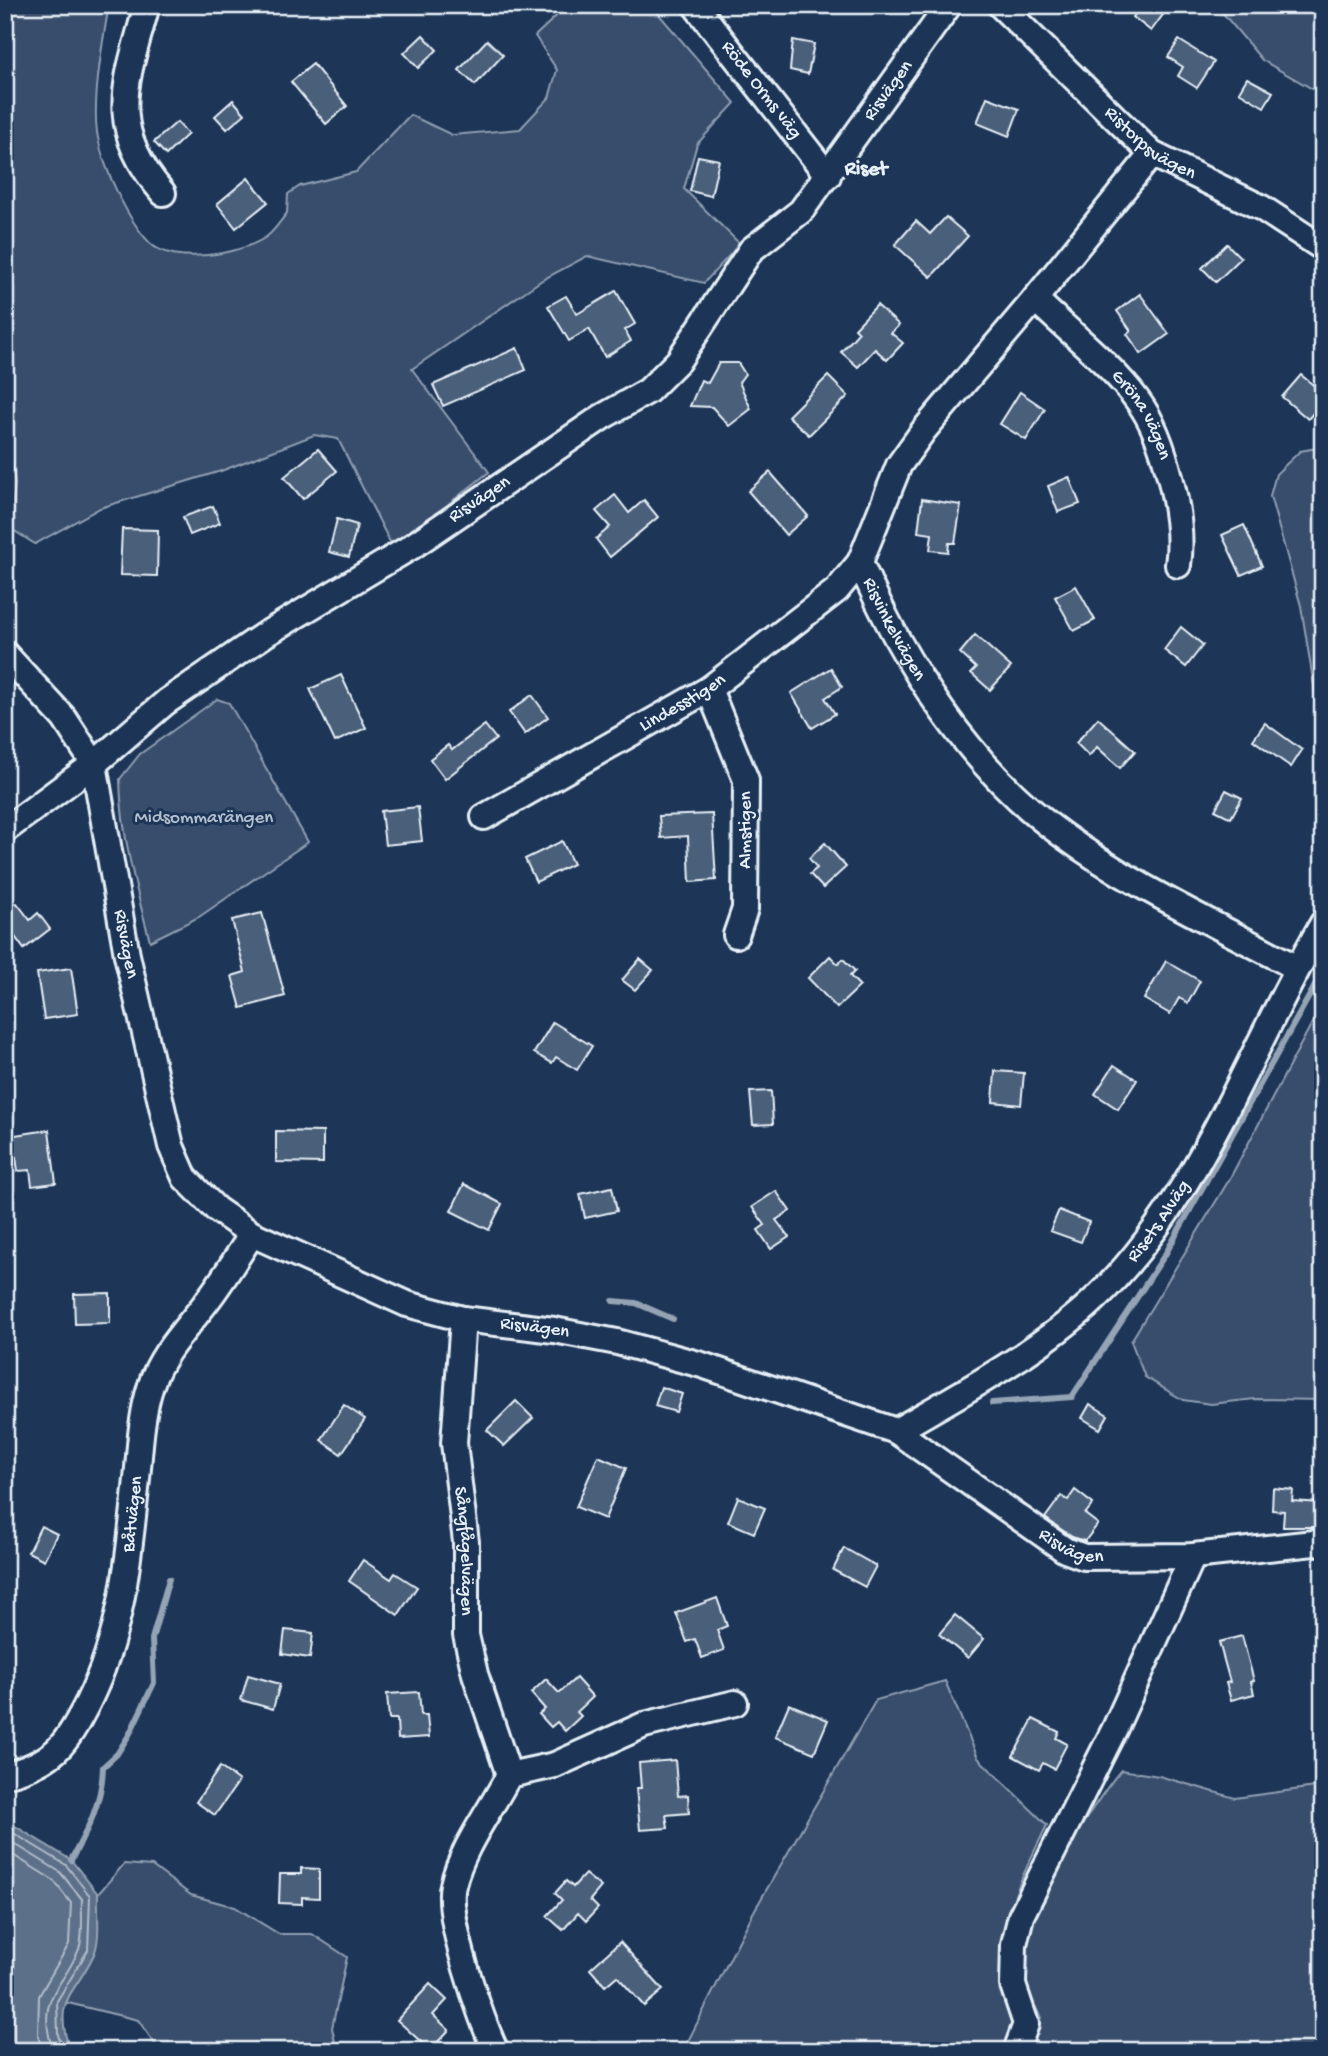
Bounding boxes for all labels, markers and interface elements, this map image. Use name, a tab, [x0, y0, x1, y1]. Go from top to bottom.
street label: Röde Orms väg	[716, 37, 807, 144]
street label: Risvägen	[859, 56, 919, 126]
street label: Ristorpsvägen	[1099, 102, 1200, 185]
district label: Riset	[844, 158, 890, 183]
street label: Gröna vägen	[1106, 365, 1176, 463]
street label: Risvägen	[445, 471, 515, 529]
street label: Risvinkelvägen	[857, 574, 931, 685]
street label: Lindesstigen	[635, 669, 731, 738]
street label: Almstigen	[735, 791, 758, 869]
park label: Midsommarängen	[135, 807, 273, 830]
street label: Risvägen	[108, 908, 144, 981]
street label: Risets Alväg	[1122, 1176, 1196, 1268]
street label: Risvägen	[499, 1312, 571, 1344]
street label: Båtvägen	[117, 1475, 149, 1555]
street label: Sångfågelvägen	[448, 1485, 478, 1615]
street label: Risvägen	[1034, 1523, 1103, 1568]

